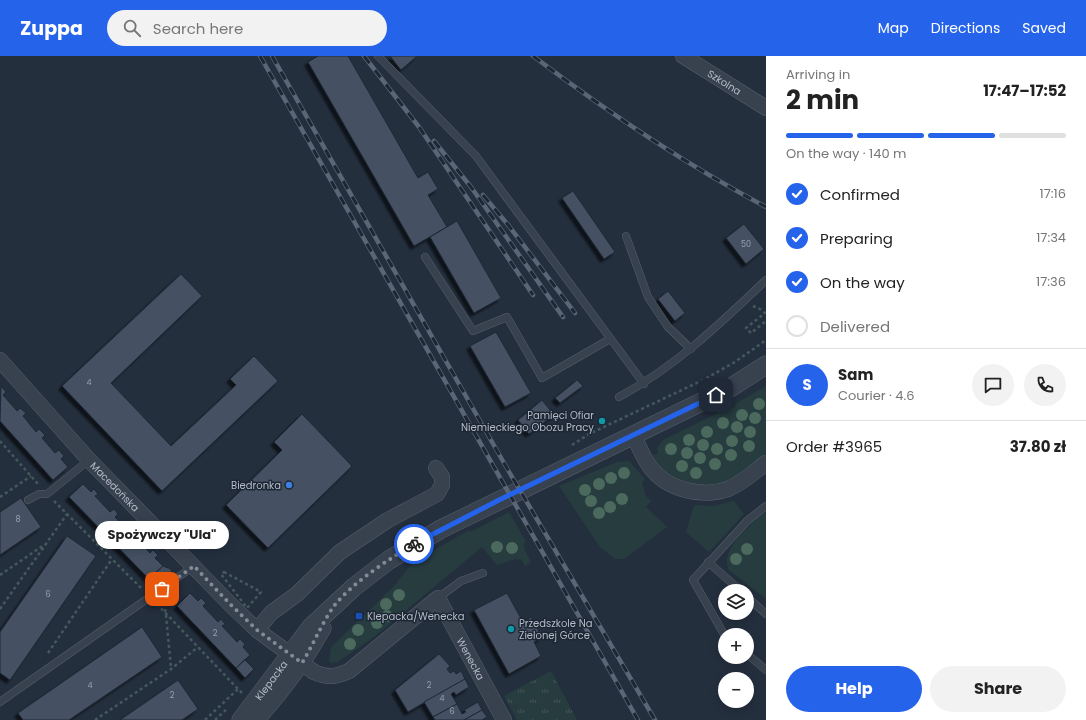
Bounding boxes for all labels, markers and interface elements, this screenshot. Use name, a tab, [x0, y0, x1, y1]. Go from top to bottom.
search box	[107, 10, 387, 46]
text: Zuppa	[20, 15, 83, 42]
icon: search	[121, 17, 143, 39]
text: Search here	[153, 18, 243, 39]
text: Map	[878, 18, 909, 38]
text: Directions	[931, 18, 1000, 38]
text: Saved	[1022, 18, 1066, 38]
text: Arriving in	[786, 65, 850, 84]
street label: Szkolna	[704, 66, 744, 99]
text: 17:47–17:52	[983, 80, 1066, 101]
text: 2 min	[786, 82, 859, 118]
text: On the way · 140 m	[786, 144, 906, 163]
icon: check	[786, 183, 808, 205]
text: Confirmed	[820, 184, 900, 205]
text: 17:16	[1040, 184, 1066, 203]
icon: check	[786, 227, 808, 249]
text: Preparing	[820, 228, 893, 249]
text: 17:34	[1036, 228, 1066, 247]
house number: 50	[741, 239, 751, 250]
icon: check	[786, 271, 808, 293]
text: On the way	[820, 272, 905, 293]
text: 17:36	[1036, 272, 1066, 291]
text: Delivered	[820, 316, 890, 337]
text: Sam	[838, 364, 873, 385]
button: chat	[972, 364, 1014, 406]
button: phone	[1024, 364, 1066, 406]
text: S	[802, 374, 812, 395]
house number: 4	[86, 377, 92, 388]
pin	[699, 378, 733, 412]
icon: home	[705, 384, 727, 406]
text: Courier · 4.6	[838, 386, 915, 405]
place label: Pamięci Ofiar Niemieckiego Obozu Pracy	[461, 408, 594, 435]
marker: Pamięci Ofiar Niemieckiego Obozu Pracy	[597, 416, 607, 426]
text: Order #3965	[786, 436, 882, 457]
text: 37.80 zł	[1010, 436, 1066, 457]
street label: Macedońska	[87, 459, 143, 515]
place label: Biedronka	[231, 478, 281, 493]
marker: Biedronka	[284, 480, 294, 490]
house number: 8	[15, 514, 21, 525]
callout: Spożywczy "Ula"	[95, 521, 229, 549]
courier	[394, 524, 434, 564]
text: Spożywczy "Ula"	[108, 525, 216, 544]
icon: bike	[403, 533, 425, 555]
pin	[145, 572, 179, 606]
icon: bag	[151, 578, 173, 600]
map controls	[718, 584, 754, 708]
button: layers	[718, 584, 754, 620]
house number: 6	[45, 589, 51, 600]
place label: Klepacka/Wenecka	[367, 609, 464, 624]
marker: Klepacka/Wenecka	[354, 611, 364, 621]
place label: Przedszkole Na Zielonej Górce	[519, 616, 592, 643]
marker: Przedszkole Na Zielonej Górce	[506, 624, 516, 634]
house number: 2	[213, 628, 218, 639]
button: +	[718, 628, 754, 664]
street label: Wenecka	[453, 635, 488, 683]
street label: Klepacka	[252, 657, 291, 703]
button: Help	[786, 666, 922, 712]
button: Share	[930, 666, 1066, 712]
button: −	[718, 672, 754, 708]
house number: 4	[87, 680, 93, 691]
house number: 2	[427, 680, 432, 691]
house number: 2	[170, 690, 175, 701]
house number: 4	[439, 693, 445, 704]
house number: 6	[449, 706, 455, 717]

